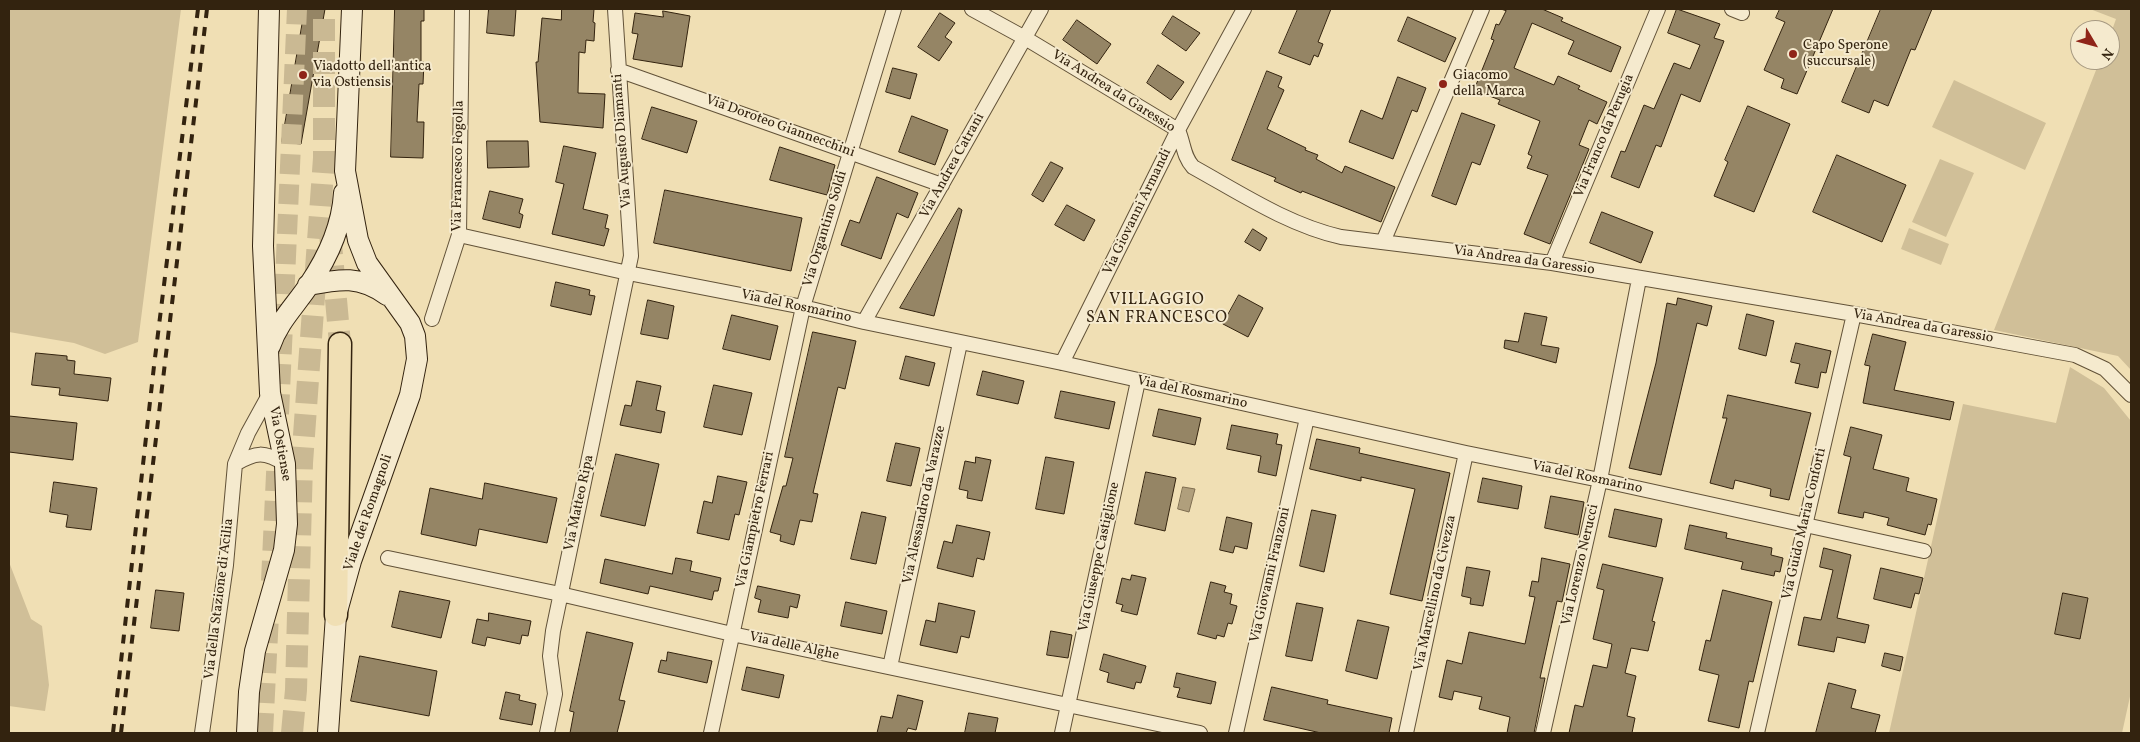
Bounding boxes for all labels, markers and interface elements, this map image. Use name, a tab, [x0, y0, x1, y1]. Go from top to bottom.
north arrow	[2070, 20, 2120, 70]
place label: Capo Sperone (succursale)	[1803, 38, 1888, 70]
text: N	[2096, 44, 2117, 63]
street label: Via Andrea da Garessio	[1048, 47, 1178, 137]
marker: Capo Sperone (succursale)	[1787, 48, 1799, 60]
place label: Viadotto dell'antica via Ostiensis	[313, 59, 432, 92]
place label: Giacomo della Marca	[1453, 68, 1525, 100]
marker: Viadotto dell'antica via Ostiensis	[297, 69, 309, 81]
street label: Via Franco da Perugia	[1571, 72, 1639, 200]
street label: Via Augusto Diamanti	[610, 73, 636, 209]
marker: Giacomo della Marca	[1437, 78, 1449, 90]
street label: Via Doroteo Giannecchini	[703, 92, 857, 162]
street label: Via Francesco Fogolla	[449, 100, 469, 232]
street label: Via Andrea Catrani	[917, 111, 989, 221]
street label: Via Giovanni Armandi	[1100, 146, 1176, 278]
street label: Via Organtino Soldi	[800, 169, 852, 289]
street label: Via Andrea da Garessio	[1452, 243, 1596, 279]
street label: Via del Rosmarino	[739, 287, 853, 327]
district label: VILLAGGIO SAN FRANCESCO	[1084, 291, 1230, 329]
street label: Via Andrea da Garessio	[1851, 306, 1995, 348]
street label: Via del Rosmarino	[1135, 373, 1249, 413]
street label: Via Ostiense	[264, 405, 294, 483]
street label: Via Alessandro da Varazze	[900, 424, 950, 586]
street label: Via Guido Maria Conforti	[1779, 446, 1831, 602]
street label: Via Giampietro Ferrari	[733, 450, 779, 590]
street label: Viale dei Romagnoli	[341, 452, 397, 574]
street label: Via Matteo Ripa	[562, 453, 598, 553]
street label: Via del Rosmarino	[1530, 458, 1644, 498]
street label: Via Giuseppe Castiglione	[1076, 481, 1124, 633]
street label: Via Lorenzo Nerucci	[1559, 503, 1603, 627]
street label: Via Giovanni Franzoni	[1247, 506, 1295, 644]
street label: Via Marcellino da Civezza	[1411, 514, 1461, 672]
street label: Via della Stazione di Acilia	[202, 518, 238, 680]
street label: Via delle Alghe	[748, 629, 840, 665]

